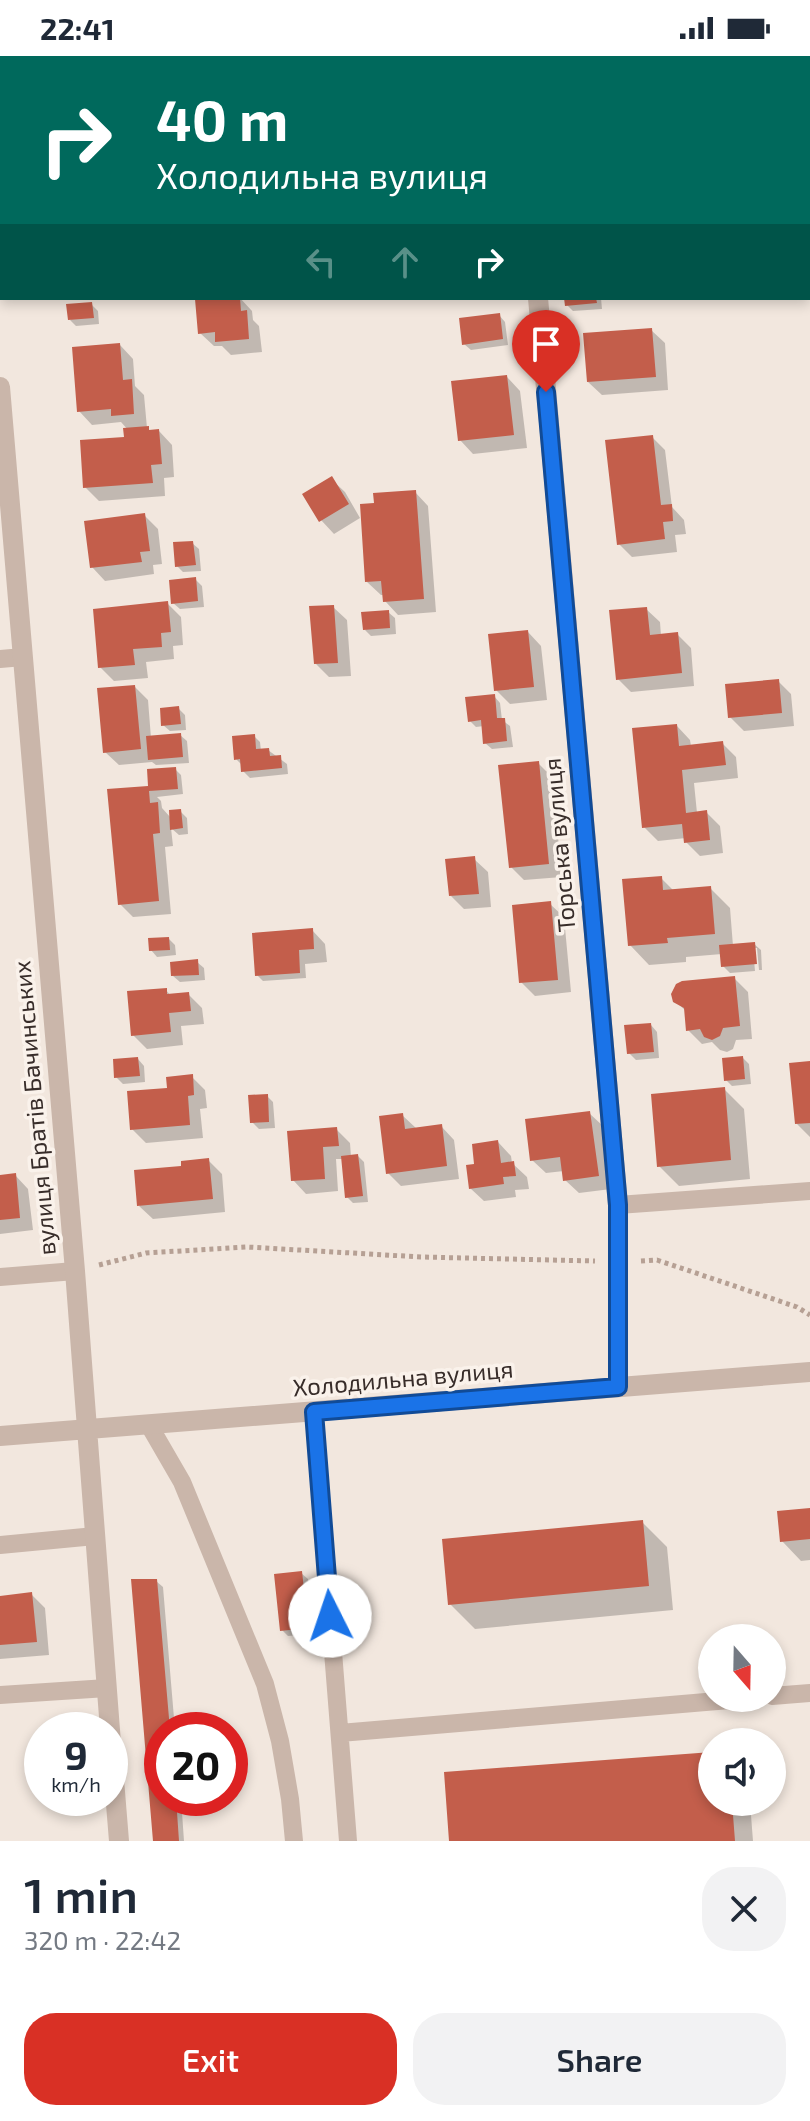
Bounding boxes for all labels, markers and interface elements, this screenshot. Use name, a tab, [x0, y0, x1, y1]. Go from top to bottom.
text: 22:41	[40, 10, 115, 46]
text: 40 m	[156, 85, 288, 152]
icon: right	[24, 88, 128, 192]
text: Холодильна вулиця	[156, 153, 488, 196]
icon: left	[299, 240, 343, 284]
icon: ahead	[383, 240, 427, 284]
icon: right	[467, 240, 511, 284]
pin	[512, 310, 580, 392]
icon: arrive	[524, 322, 568, 366]
street label: Торська вулиця	[536, 757, 582, 933]
street label: вулиця Братів Бачинських	[6, 959, 62, 1257]
street label: Холодильна вулиця	[291, 1353, 515, 1403]
position arrow	[288, 1574, 372, 1658]
north arrow	[698, 1624, 786, 1712]
map controls	[698, 1624, 786, 1816]
speed limit sign: 20	[144, 1712, 248, 1816]
button: sound	[698, 1728, 786, 1816]
text: 9	[64, 1730, 88, 1778]
text: km/h	[51, 1772, 101, 1796]
text: 1 min	[24, 1865, 138, 1923]
button: close	[702, 1867, 786, 1951]
text: 320 m · 22:42	[24, 1924, 181, 1955]
button: Exit	[24, 2013, 397, 2105]
button: Share	[413, 2013, 786, 2105]

